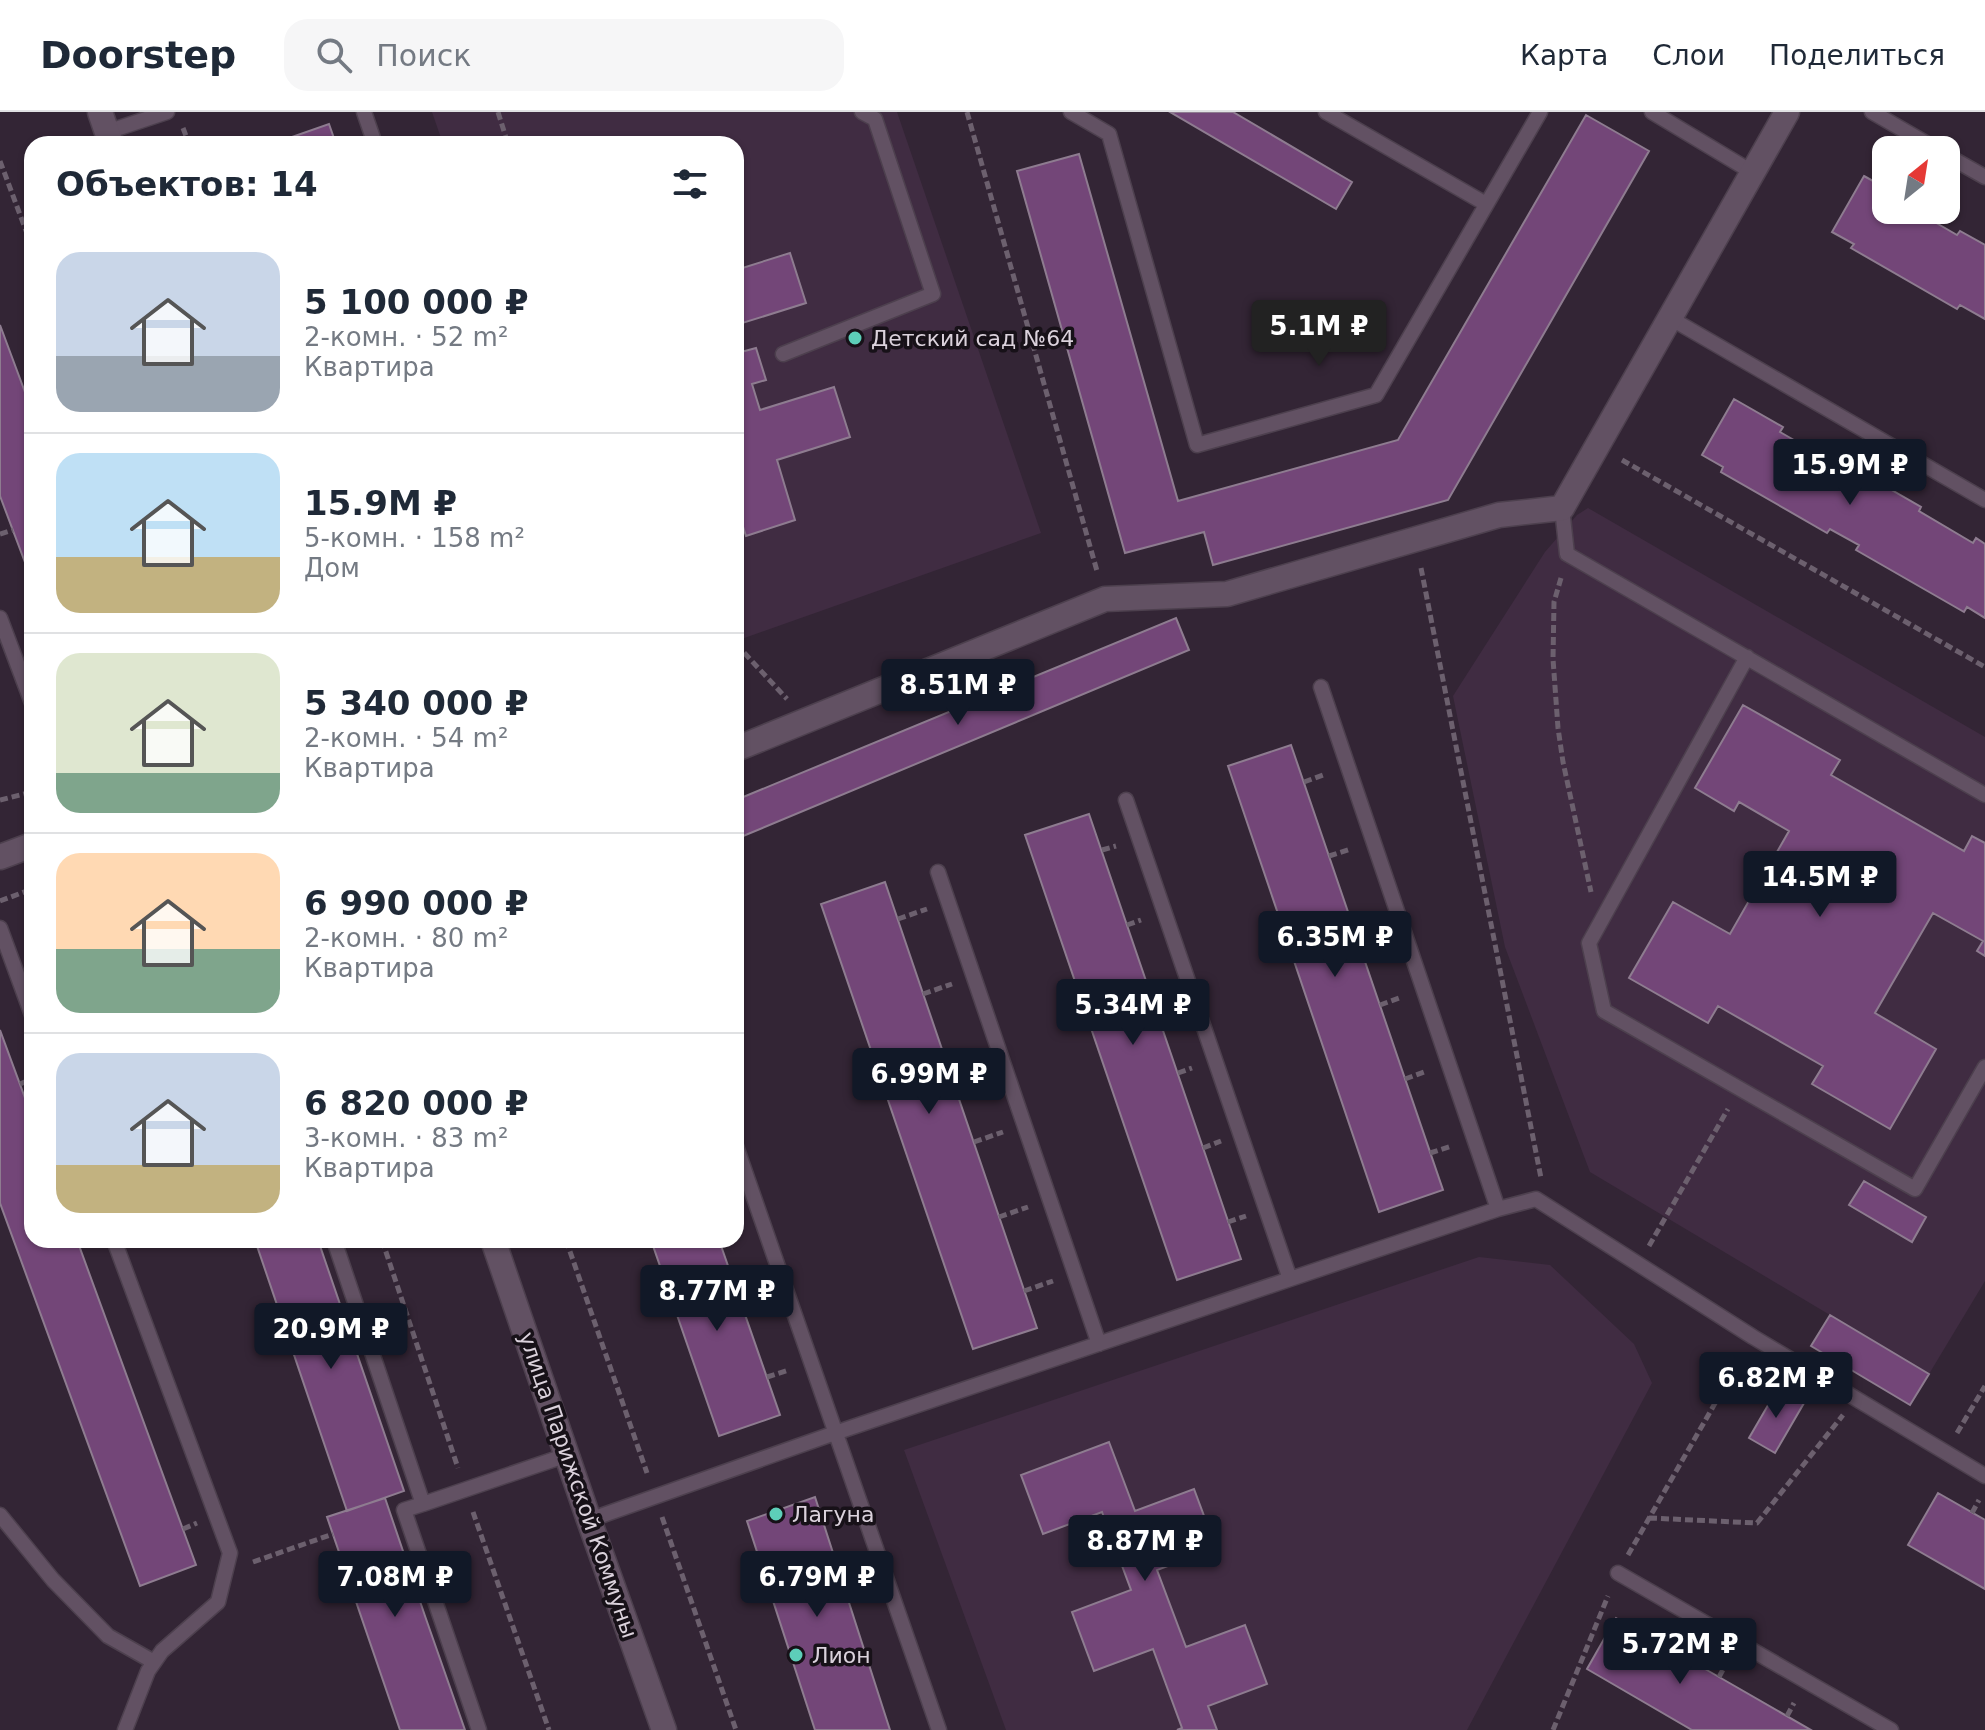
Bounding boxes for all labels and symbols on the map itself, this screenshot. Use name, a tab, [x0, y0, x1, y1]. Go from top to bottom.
north arrow	[1872, 136, 1960, 224]
pin: 5.1M ₽	[1254, 300, 1384, 368]
place label: Детский сад №64	[871, 326, 1074, 351]
marker: Детский сад №64	[846, 329, 864, 347]
pin: 15.9M ₽	[1776, 439, 1924, 507]
pin: 8.51M ₽	[884, 659, 1032, 727]
pin: 14.5M ₽	[1746, 851, 1894, 919]
pin: 6.35M ₽	[1261, 911, 1409, 979]
pin: 5.34M ₽	[1059, 979, 1207, 1047]
pin: 6.99M ₽	[855, 1048, 1003, 1116]
pin: 8.77M ₽	[643, 1265, 791, 1333]
pin: 20.9M ₽	[257, 1303, 405, 1371]
street label: улица Парижской Коммуны	[514, 1329, 642, 1641]
pin: 6.82M ₽	[1702, 1352, 1850, 1420]
place label: Лагуна	[792, 1502, 874, 1527]
marker: Лагуна	[767, 1505, 785, 1523]
pin: 8.87M ₽	[1071, 1515, 1219, 1583]
pin: 7.08M ₽	[321, 1551, 469, 1619]
pin: 6.79M ₽	[743, 1551, 891, 1619]
pin: 5.72M ₽	[1606, 1618, 1754, 1686]
place label: Лион	[812, 1643, 871, 1668]
marker: Лион	[787, 1646, 805, 1664]

